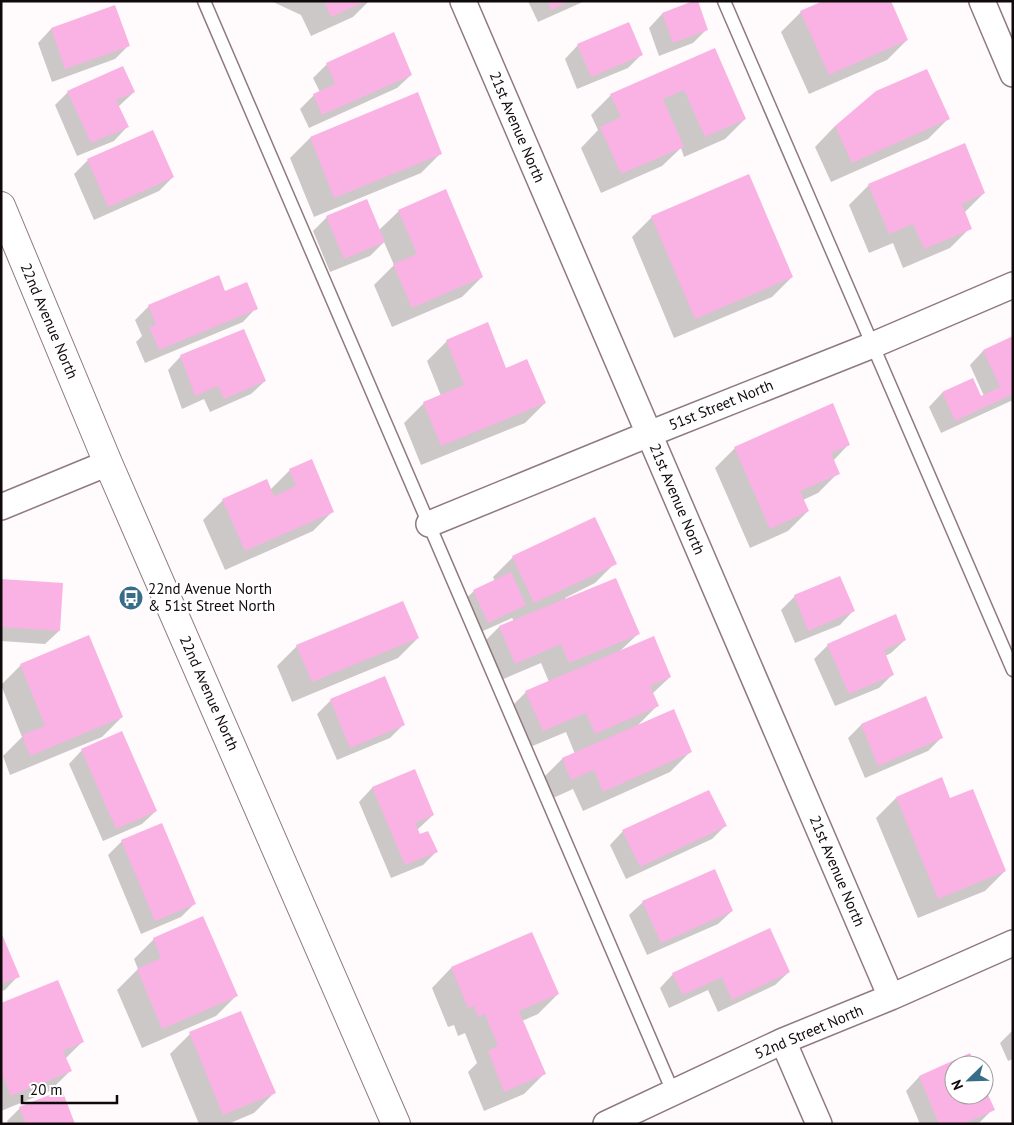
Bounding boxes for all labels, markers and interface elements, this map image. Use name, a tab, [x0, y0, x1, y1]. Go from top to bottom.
street label: 21st Avenue North	[485, 68, 549, 185]
street label: 22nd Avenue North	[16, 260, 82, 382]
street label: 51st Street North	[666, 375, 776, 434]
street label: 21st Avenue North	[645, 440, 709, 557]
place label: 22nd Avenue North & 51st Street North	[148, 579, 275, 615]
bus stop icon: 22nd Avenue North & 51st Street North	[118, 585, 144, 611]
street label: 22nd Avenue North	[176, 632, 243, 753]
street label: 21st Avenue North	[805, 812, 869, 929]
street label: 52nd Street North	[752, 1000, 866, 1063]
north arrow	[944, 1055, 994, 1105]
scale bar	[22, 1072, 118, 1104]
text: N	[947, 1077, 967, 1093]
text: 20 m	[30, 1080, 63, 1099]

